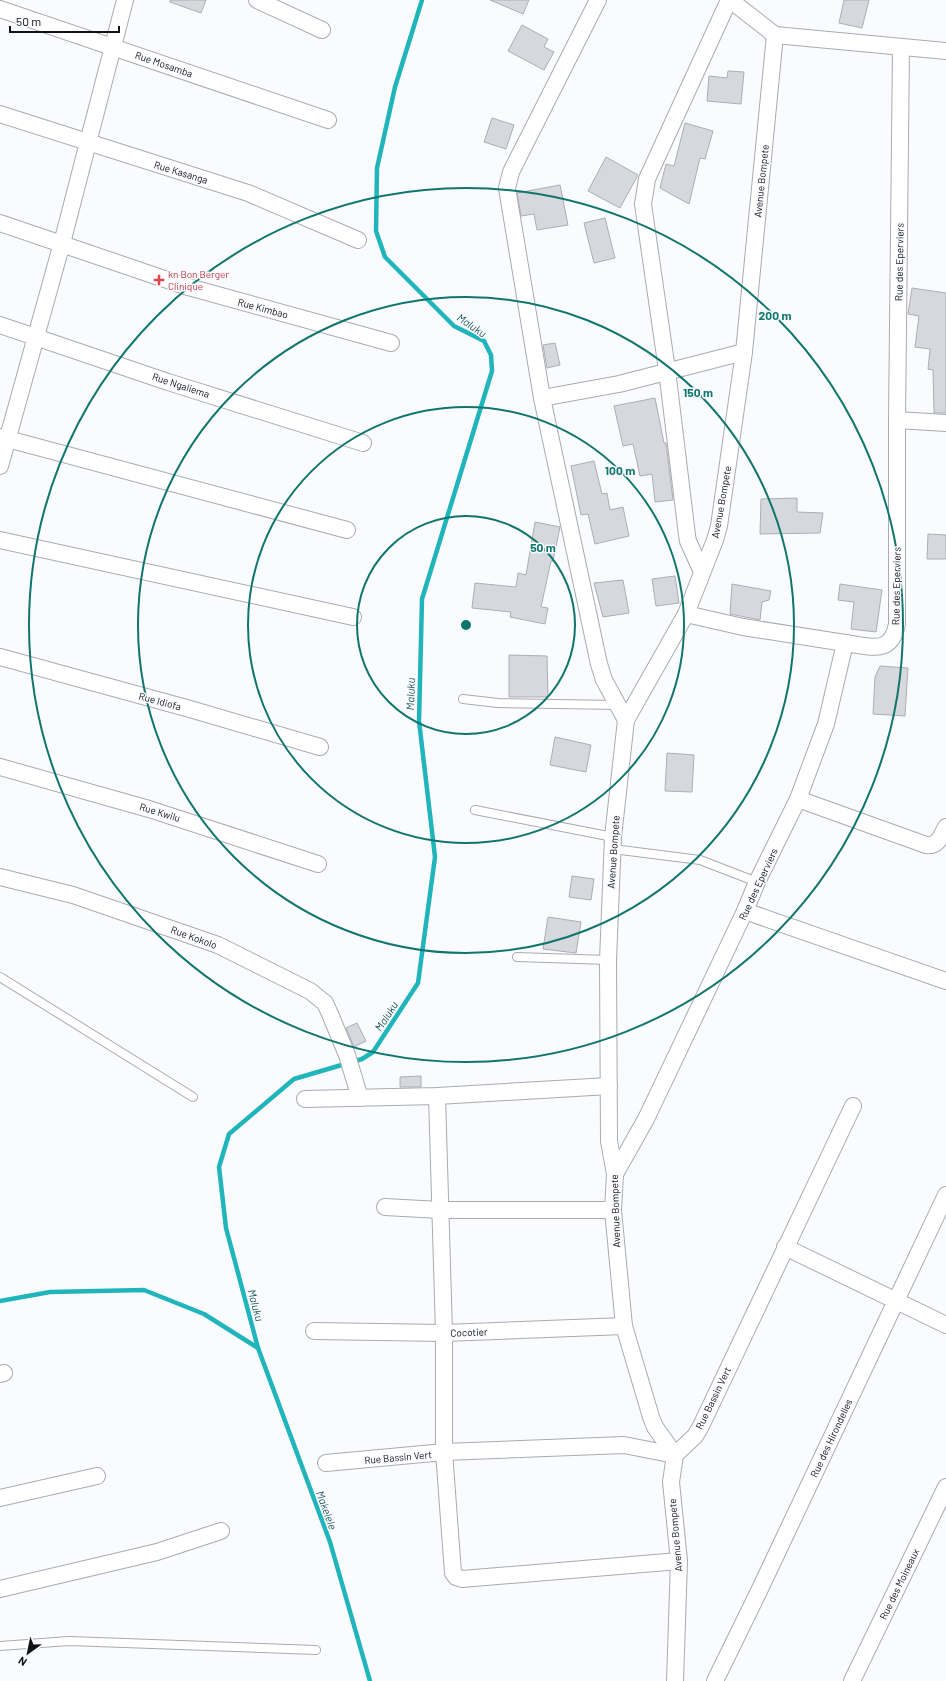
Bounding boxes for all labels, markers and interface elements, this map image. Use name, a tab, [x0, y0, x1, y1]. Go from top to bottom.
scale bar	[10, 8, 119, 34]
text: 50 m	[16, 14, 41, 28]
street label: Rue Mosamba	[134, 49, 194, 79]
street label: Avenue Bompete	[751, 144, 771, 218]
street label: Rue Kasanga	[153, 158, 209, 186]
street label: Rue des Eperviers	[892, 223, 906, 301]
place label: kn Bon Berger Clinique	[168, 268, 229, 292]
marker: kn Bon Berger Clinique	[153, 274, 165, 286]
street label: Rue Kimbao	[236, 296, 290, 320]
text: 200 m	[759, 308, 791, 322]
water label: Maluku	[455, 310, 489, 340]
street label: Rue Ngaliema	[151, 370, 211, 400]
text: 150 m	[683, 385, 713, 399]
text: 100 m	[605, 463, 635, 477]
street label: Avenue Bompete	[709, 465, 733, 539]
text: 50 m	[530, 540, 556, 554]
street label: Rue des Eperviers	[889, 547, 903, 625]
centre of rings	[459, 618, 473, 632]
water label: Maluku	[403, 677, 417, 711]
street label: Rue Idiofa	[138, 690, 182, 712]
street label: Rue Kwilu	[138, 800, 182, 824]
street label: Avenue Bompete	[604, 815, 622, 889]
street label: Rue des Eperviers	[736, 846, 780, 922]
street label: Rue Kokolo	[169, 923, 219, 951]
water label: Maluku	[372, 999, 401, 1033]
street label: Avenue Bompete	[608, 1174, 622, 1248]
water label: Maluku	[245, 1288, 267, 1323]
street label: Cocotier	[450, 1325, 488, 1339]
street label: Rue Bassin Vert	[693, 1365, 733, 1431]
street label: Rue des Hirondelles	[808, 1397, 855, 1479]
street label: Rue Bassin Vert	[364, 1448, 433, 1466]
water label: Makelele	[314, 1489, 340, 1532]
street label: Avenue Bompete	[666, 1498, 684, 1572]
street label: Rue des Moineaux	[877, 1546, 921, 1621]
north arrow	[8, 1633, 48, 1673]
text: N	[16, 1654, 29, 1669]

